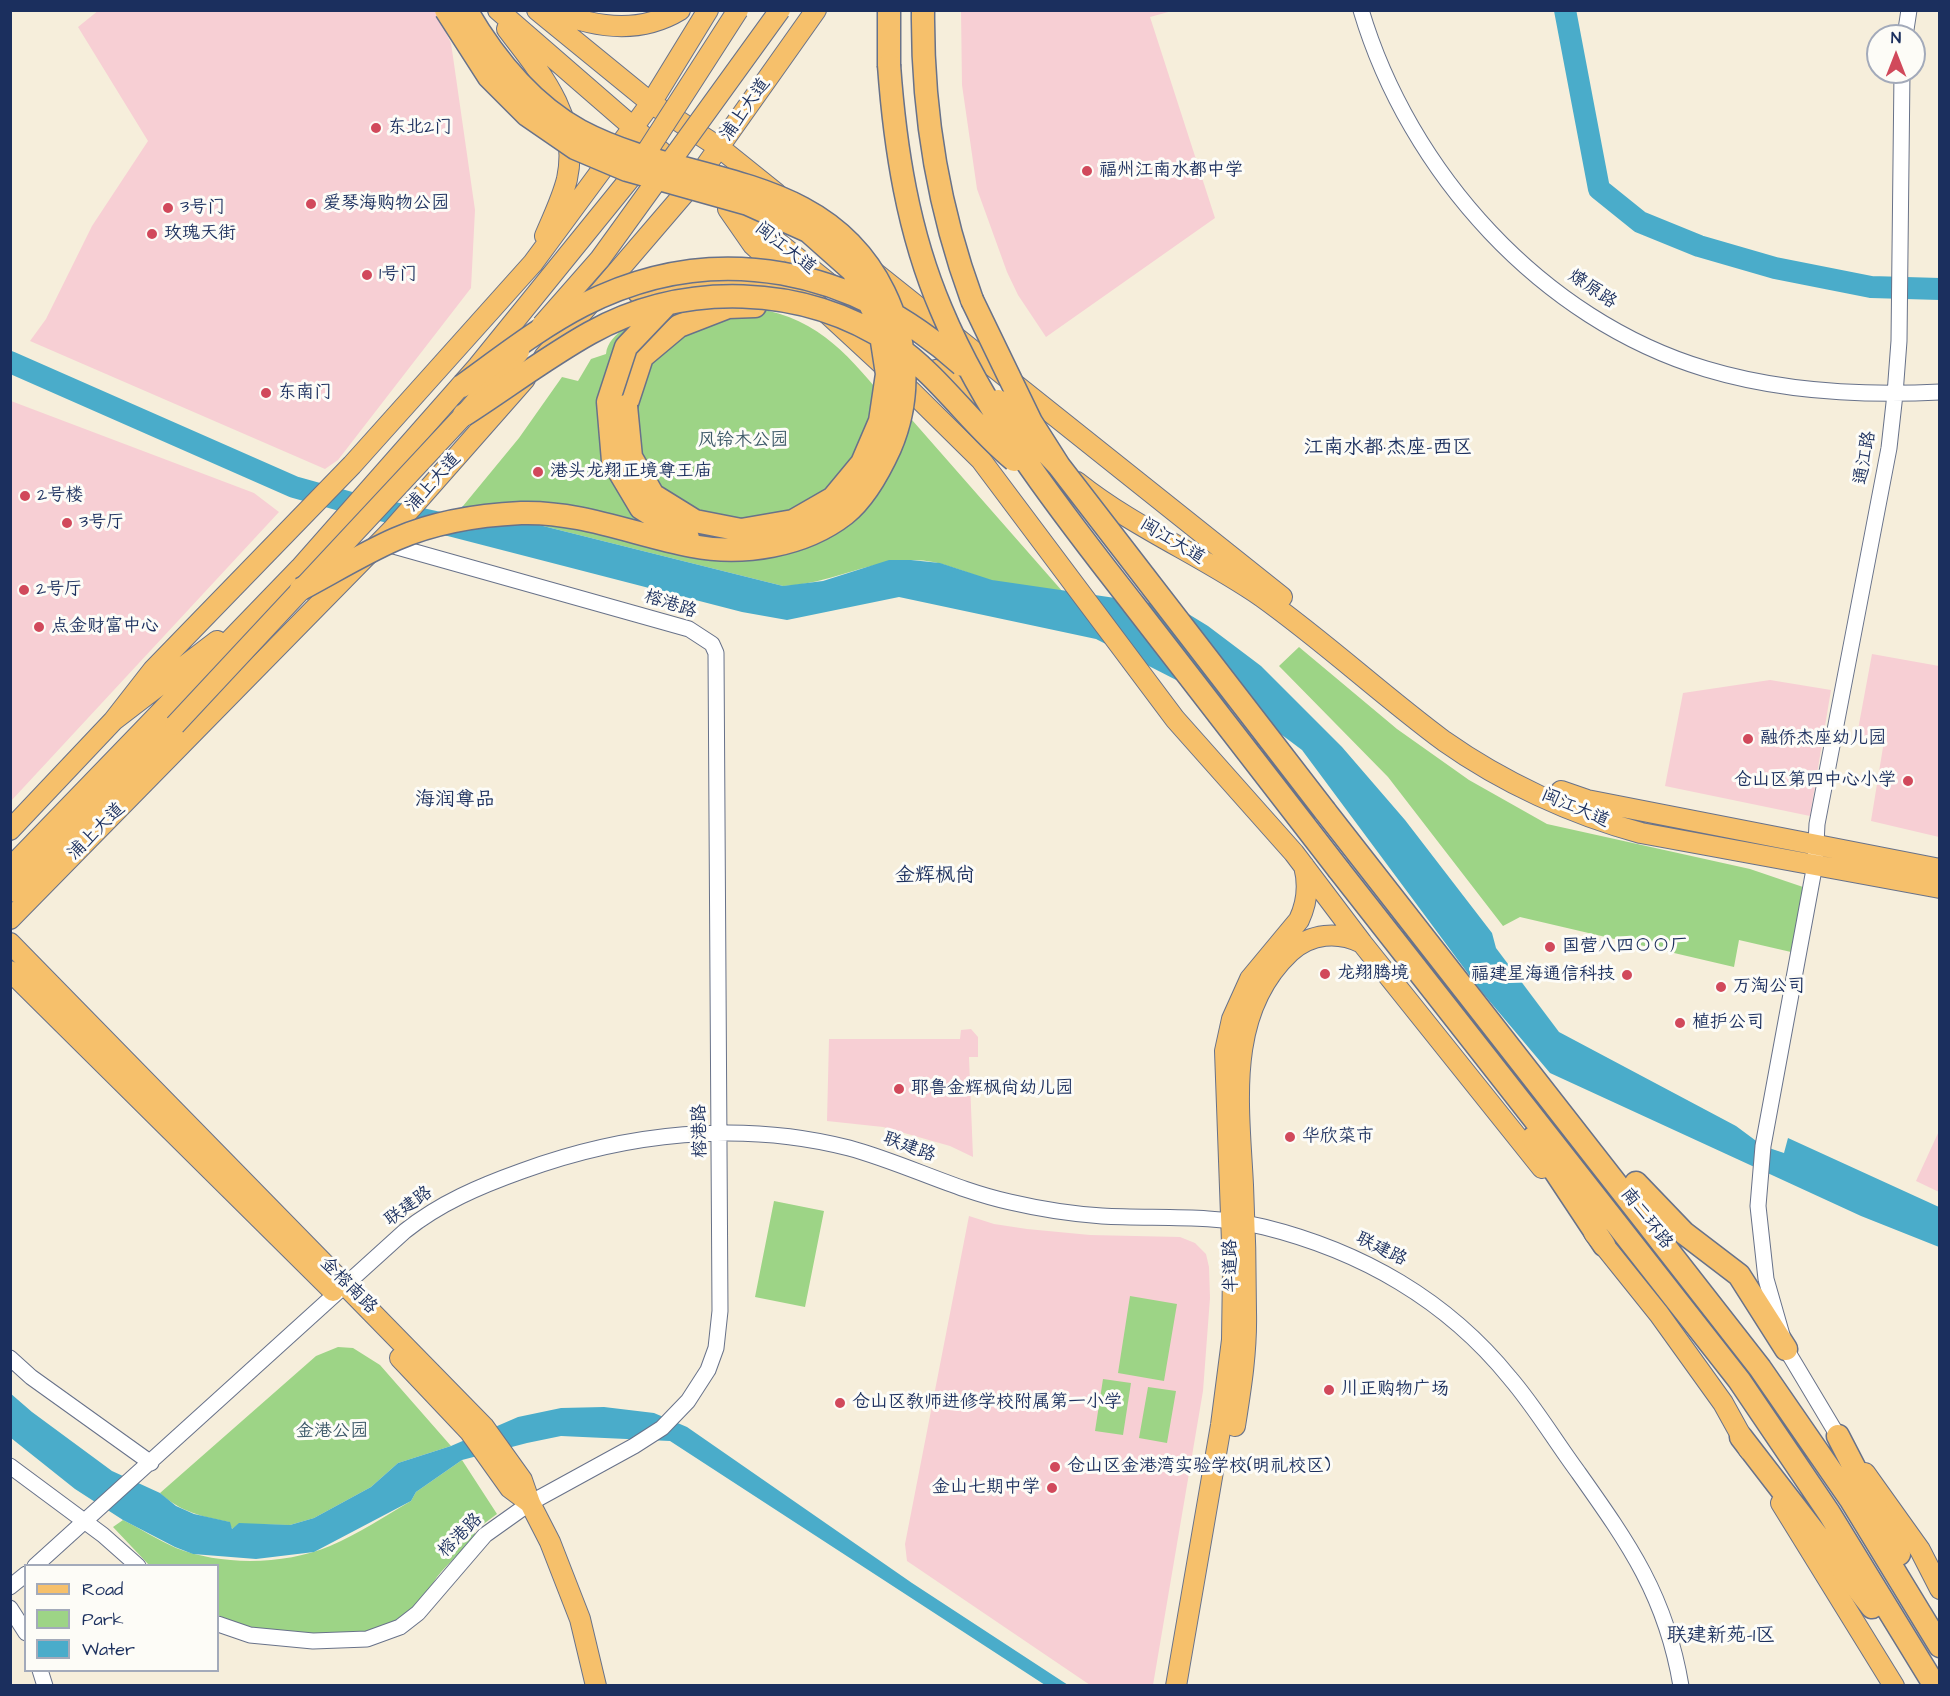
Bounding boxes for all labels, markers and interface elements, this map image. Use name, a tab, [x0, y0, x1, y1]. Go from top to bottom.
north arrow	[1866, 24, 1926, 84]
text: N	[1891, 27, 1901, 49]
street label: 浦上大道	[717, 74, 775, 146]
place label: 东北2门	[388, 117, 452, 139]
marker: 东北2门	[369, 121, 383, 135]
place label: 福州江南水都中学	[1099, 160, 1243, 182]
marker: 福州江南水都中学	[1080, 164, 1094, 178]
place label: 爱琴海购物公园	[323, 193, 449, 215]
place label: 3号门	[180, 197, 225, 219]
marker: 爱琴海购物公园	[304, 197, 318, 211]
marker: 3号门	[161, 201, 175, 215]
street label: 闽江大道	[750, 218, 820, 280]
place label: 玫瑰天街	[164, 223, 236, 245]
marker: 玫瑰天街	[145, 227, 159, 241]
place label: 1号门	[379, 264, 417, 286]
street label: 燎原路	[1564, 266, 1620, 314]
marker: 1号门	[360, 268, 374, 282]
place label: 东南门	[278, 382, 332, 404]
marker: 东南门	[259, 386, 273, 400]
park label: 风铃木公园	[698, 430, 788, 452]
street label: 通江路	[1851, 430, 1881, 486]
district label: 江南水都·杰座-西区	[1303, 437, 1473, 461]
street label: 浦上大道	[402, 449, 466, 517]
place label: 港头龙翔正境尊王庙	[550, 461, 712, 483]
marker: 港头龙翔正境尊王庙	[531, 465, 545, 479]
place label: 2号楼	[37, 485, 83, 507]
marker: 2号楼	[18, 489, 32, 503]
place label: 3号厅	[79, 512, 124, 534]
street label: 闽江大道	[1136, 514, 1208, 570]
marker: 3号厅	[60, 516, 74, 530]
place label: 2号厅	[36, 579, 82, 601]
marker: 2号厅	[17, 583, 31, 597]
street label: 榕港路	[641, 586, 699, 624]
place label: 点金财富中心	[51, 616, 159, 638]
marker: 点金财富中心	[32, 620, 46, 634]
place label: 融侨杰座幼儿园	[1760, 728, 1886, 750]
marker: 融侨杰座幼儿园	[1741, 732, 1755, 746]
place label: 仓山区第四中心小学	[1734, 770, 1896, 792]
marker: 仓山区第四中心小学	[1901, 774, 1915, 788]
street label: 闽江大道	[1538, 785, 1612, 833]
district label: 海润尊品	[415, 789, 495, 813]
street label: 浦上大道	[64, 799, 130, 865]
district label: 金辉枫尚	[895, 865, 975, 889]
place label: 国营八四〇〇厂	[1562, 936, 1688, 958]
marker: 国营八四〇〇厂	[1543, 940, 1557, 954]
place label: 龙翔腾境	[1337, 963, 1409, 985]
place label: 福建星海通信科技	[1471, 964, 1615, 986]
marker: 龙翔腾境	[1318, 967, 1332, 981]
marker: 福建星海通信科技	[1620, 968, 1634, 982]
place label: 万淘公司	[1733, 976, 1805, 998]
marker: 万淘公司	[1714, 980, 1728, 994]
place label: 植护公司	[1692, 1012, 1764, 1034]
marker: 植护公司	[1673, 1016, 1687, 1030]
place label: 耶鲁金辉枫尚幼儿园	[911, 1078, 1073, 1100]
marker: 耶鲁金辉枫尚幼儿园	[892, 1082, 906, 1096]
street label: 榕港路	[690, 1104, 712, 1158]
place label: 华欣菜市	[1302, 1126, 1374, 1148]
street label: 联建路	[880, 1129, 938, 1167]
marker: 华欣菜市	[1283, 1130, 1297, 1144]
street label: 联建路	[381, 1182, 437, 1232]
street label: 南二环路	[1615, 1184, 1677, 1254]
street label: 联建路	[1352, 1228, 1410, 1272]
street label: 半道路	[1221, 1239, 1243, 1293]
street label: 金榕南路	[315, 1253, 381, 1319]
place label: 川正购物广场	[1341, 1379, 1449, 1401]
marker: 川正购物广场	[1322, 1383, 1336, 1397]
place label: 仓山区教师进修学校附属第一小学	[852, 1392, 1122, 1414]
marker: 仓山区教师进修学校附属第一小学	[833, 1396, 847, 1410]
park label: 金港公园	[296, 1421, 368, 1443]
place label: 仓山区金港湾实验学校(明礼校区)	[1067, 1456, 1331, 1478]
marker: 仓山区金港湾实验学校(明礼校区)	[1048, 1460, 1062, 1474]
place label: 金山七期中学	[932, 1477, 1040, 1499]
marker: 金山七期中学	[1045, 1481, 1059, 1495]
street label: 榕港路	[434, 1509, 488, 1563]
legend	[24, 1564, 219, 1672]
text: Road	[82, 1577, 123, 1602]
text: Park	[82, 1607, 124, 1632]
district label: 联建新苑-1区	[1667, 1625, 1775, 1649]
text: Water	[82, 1637, 135, 1662]

